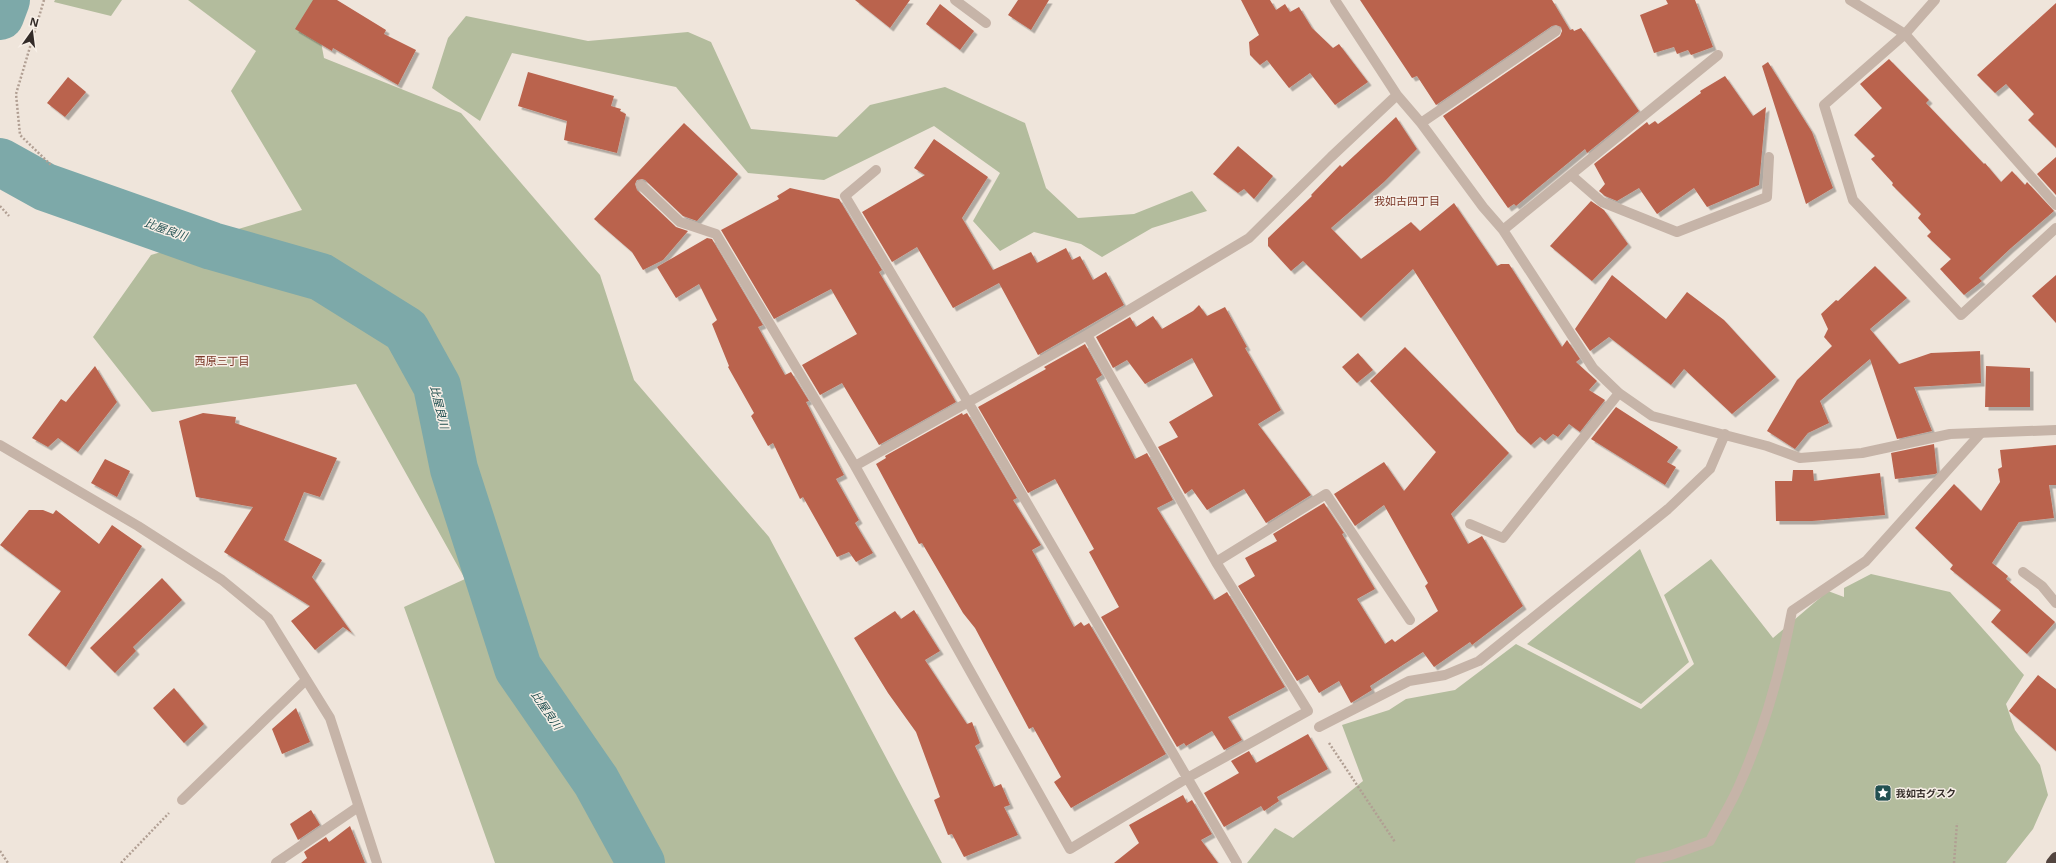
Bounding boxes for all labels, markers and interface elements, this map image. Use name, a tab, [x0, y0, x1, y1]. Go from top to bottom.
north arrow	[12, 12, 52, 52]
text: N	[28, 13, 41, 30]
district label: 我如古四丁目	[1374, 193, 1440, 208]
water label: 比屋良川	[143, 215, 190, 244]
district label: 西原三丁目	[195, 353, 250, 368]
water label: 比屋良川	[427, 384, 453, 431]
water label: 比屋良川	[528, 688, 566, 733]
place icon: 我如古グスク	[1873, 783, 1893, 803]
place label: 我如古グスク	[1896, 786, 1956, 800]

